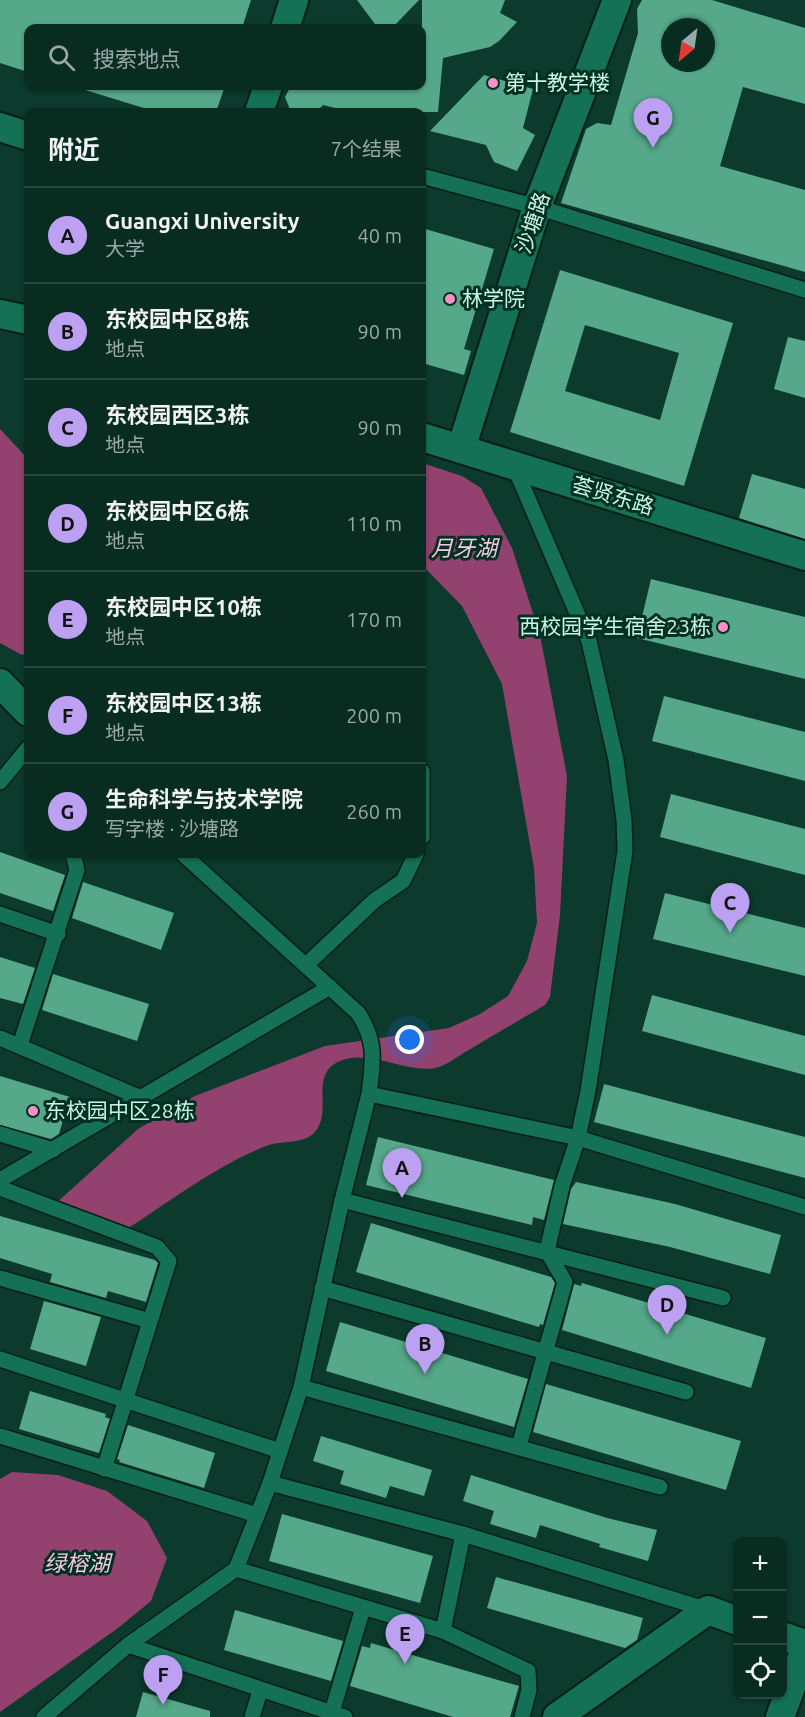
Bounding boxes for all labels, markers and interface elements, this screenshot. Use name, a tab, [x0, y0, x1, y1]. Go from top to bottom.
north arrow	[661, 18, 715, 72]
search box	[24, 24, 426, 90]
icon: search	[45, 41, 78, 74]
text: 搜索地点	[93, 46, 181, 71]
place label: 第十教学楼	[505, 70, 610, 94]
marker: 第十教学楼	[486, 76, 500, 90]
pin: G	[634, 98, 672, 148]
text: 附近	[48, 135, 100, 164]
text: 7个结果	[331, 137, 402, 160]
street label: 沙塘路	[510, 189, 554, 256]
text: Guangxi University	[105, 208, 299, 233]
text: A	[60, 224, 75, 247]
text: 40 m	[358, 224, 402, 247]
text: 大学	[105, 237, 145, 260]
place label: 林学院	[462, 286, 525, 310]
marker: 林学院	[443, 292, 457, 306]
text: 东校园中区8栋	[105, 306, 249, 331]
text: B	[61, 320, 74, 343]
text: 90 m	[358, 320, 402, 343]
text: 地点	[105, 337, 145, 360]
text: 东校园西区3栋	[105, 402, 249, 427]
text: C	[61, 416, 74, 439]
text: 90 m	[358, 416, 402, 439]
text: 地点	[105, 433, 145, 456]
street label: 荟贤东路	[570, 471, 657, 519]
text: 东校园中区6栋	[105, 498, 249, 523]
text: D	[60, 512, 75, 535]
text: 110 m	[346, 512, 402, 535]
text: 地点	[105, 529, 145, 552]
water label: 月牙湖	[431, 535, 500, 560]
text: 东校园中区10栋	[105, 594, 262, 619]
text: E	[62, 608, 73, 631]
text: 170 m	[346, 608, 402, 631]
place label: 西校园学生宿舍23栋	[519, 614, 711, 638]
marker: 西校园学生宿舍23栋	[716, 620, 730, 634]
text: 地点	[105, 625, 145, 648]
text: 东校园中区13栋	[105, 690, 262, 715]
text: F	[62, 704, 73, 727]
text: 200 m	[346, 704, 402, 727]
text: 地点	[105, 721, 145, 744]
text: 生命科学与技术学院	[105, 786, 303, 811]
text: G	[61, 800, 74, 823]
text: 260 m	[346, 800, 402, 823]
text: 写字楼 · 沙塘路	[105, 817, 239, 840]
pin: C	[710, 884, 750, 933]
your location	[395, 1025, 424, 1054]
place label: 东校园中区28栋	[45, 1098, 195, 1122]
marker: 东校园中区28栋	[26, 1104, 40, 1118]
pin: A	[382, 1148, 422, 1198]
pin: D	[648, 1286, 686, 1335]
pin: B	[406, 1324, 444, 1374]
map controls	[733, 1537, 787, 1699]
button: +	[733, 1537, 787, 1591]
water label: 绿榕湖	[44, 1550, 113, 1575]
button: −	[733, 1591, 787, 1645]
pin: E	[386, 1614, 424, 1664]
button: locate	[733, 1645, 787, 1699]
pin: F	[144, 1656, 182, 1705]

